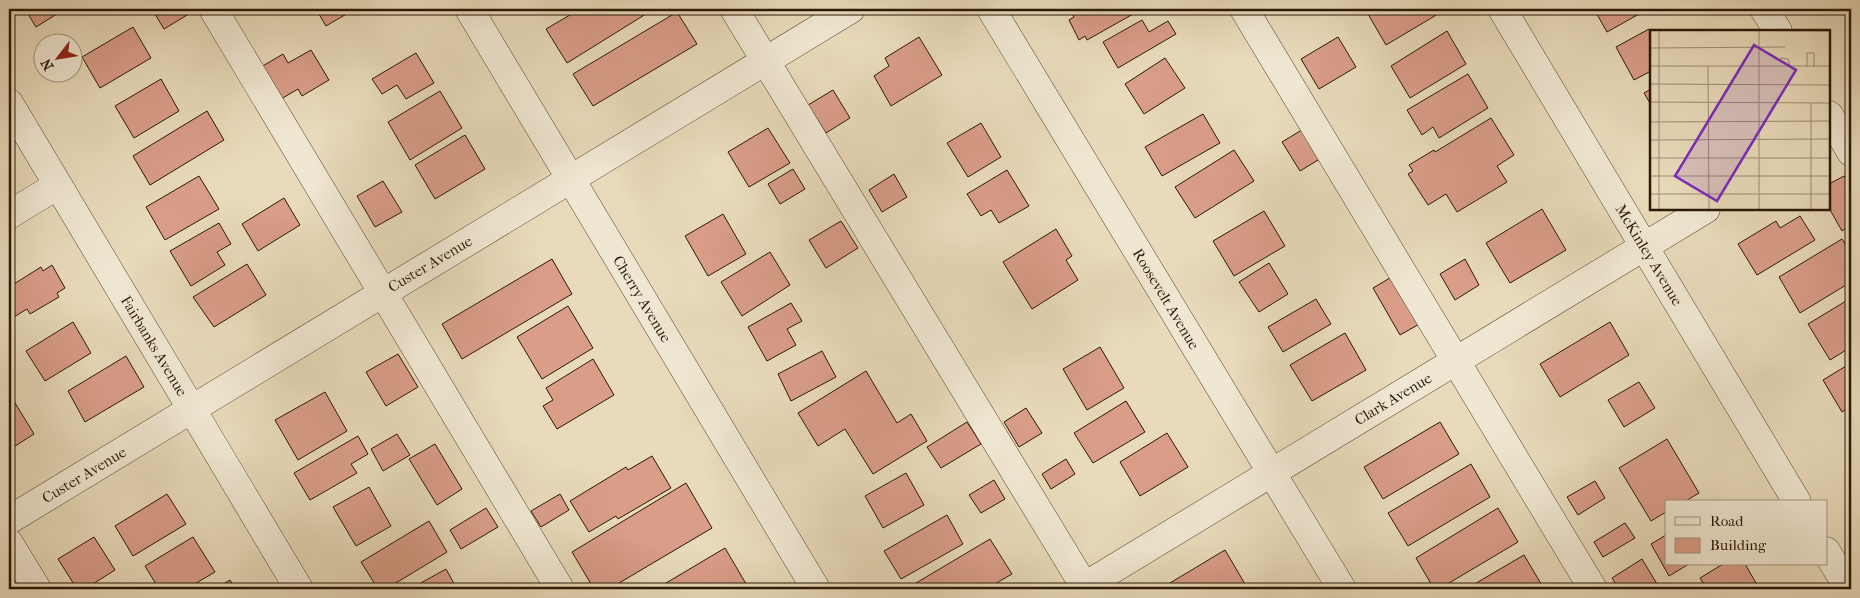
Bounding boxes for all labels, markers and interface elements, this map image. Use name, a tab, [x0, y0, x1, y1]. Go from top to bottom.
inset map	[1650, 30, 1830, 210]
north arrow	[32, 32, 82, 82]
text: N	[37, 55, 57, 73]
street label: McKinley Avenue	[1612, 201, 1687, 309]
street label: Custer Avenue	[385, 232, 476, 296]
street label: Roosevelt Avenue	[1129, 245, 1203, 353]
street label: Cherry Avenue	[609, 252, 675, 346]
street label: Fairbanks Avenue	[117, 292, 191, 400]
street label: Clark Avenue	[1351, 369, 1435, 429]
street label: Custer Avenue	[39, 443, 130, 507]
legend	[1665, 500, 1828, 566]
text: Road	[1710, 512, 1744, 530]
text: Building	[1710, 536, 1767, 554]

